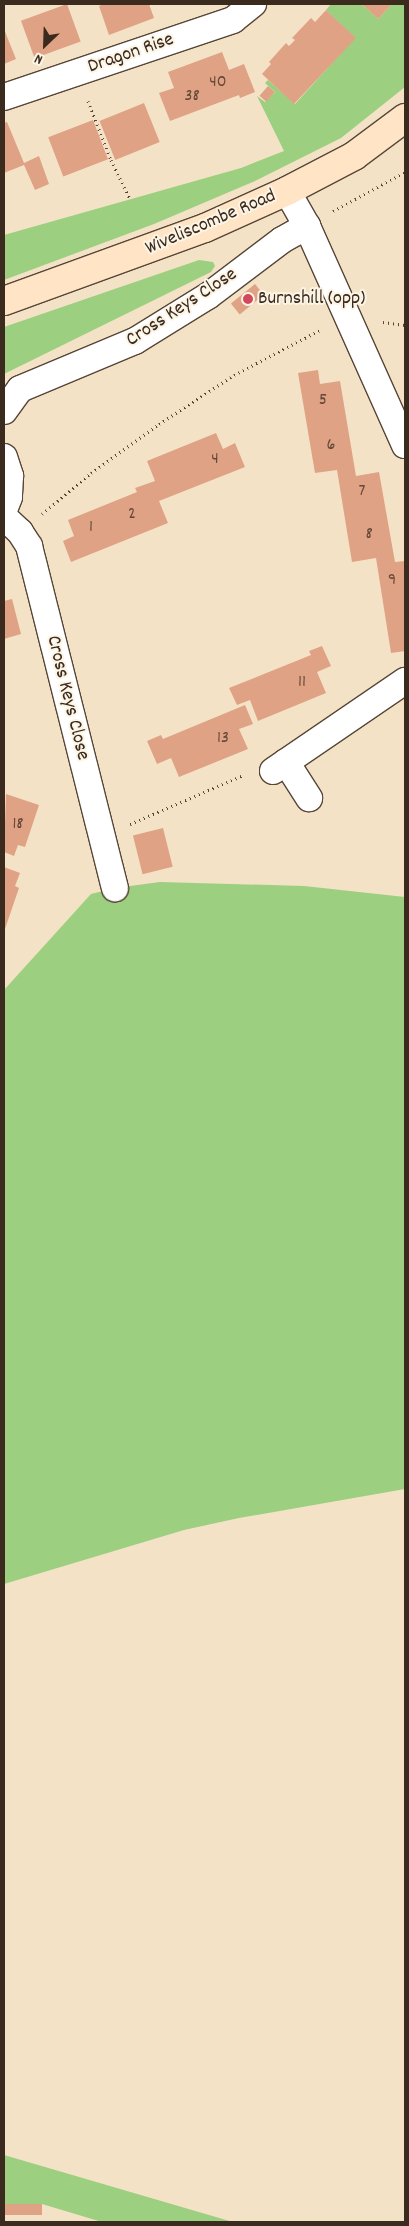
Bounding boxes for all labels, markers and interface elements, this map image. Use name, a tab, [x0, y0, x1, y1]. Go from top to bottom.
north arrow	[20, 20, 70, 70]
street label: Dragon Rise	[85, 28, 177, 80]
text: N	[32, 48, 46, 69]
house number: 40	[209, 72, 227, 94]
house number: 38	[184, 86, 200, 108]
street label: Wiveliscombe Road	[142, 185, 280, 261]
street label: Cross Keys Close	[122, 263, 242, 353]
place label: Burnshill (opp)	[258, 287, 365, 311]
marker: Burnshill (opp)	[242, 293, 254, 305]
house number: 5	[319, 390, 327, 412]
house number: 6	[327, 435, 335, 457]
house number: 4	[211, 449, 219, 471]
house number: 7	[359, 481, 365, 503]
house number: 2	[128, 504, 136, 526]
house number: 1	[89, 517, 93, 539]
house number: 8	[365, 524, 373, 546]
house number: 9	[388, 570, 396, 592]
street label: Cross Keys Close	[40, 633, 94, 763]
house number: 11	[298, 672, 306, 694]
house number: 13	[217, 728, 229, 750]
house number: 18	[12, 814, 24, 836]

